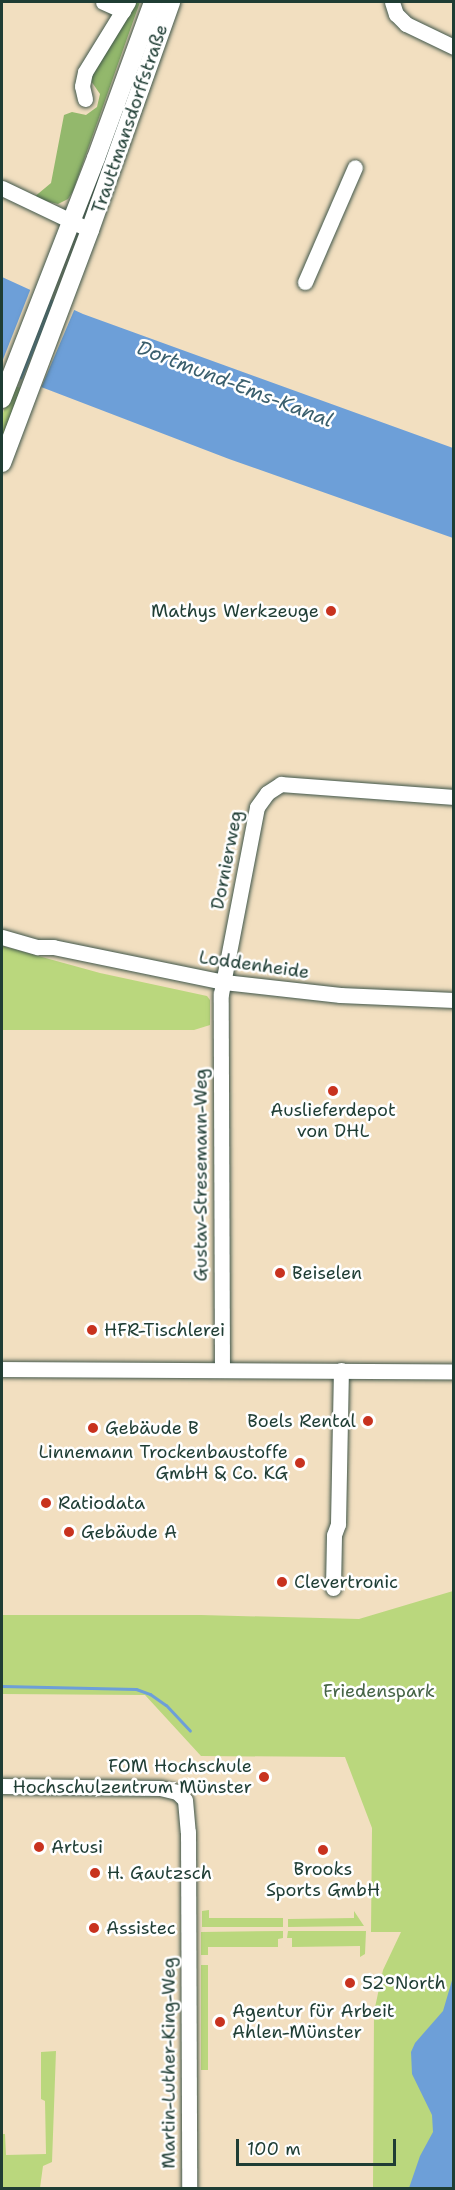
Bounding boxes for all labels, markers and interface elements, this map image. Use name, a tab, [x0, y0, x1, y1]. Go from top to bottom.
street label: Trauttmansdorffstraße	[87, 22, 173, 216]
water label: Dortmund-Ems-Kanal	[134, 336, 336, 432]
place label: Mathys Werkzeuge	[151, 600, 319, 622]
marker: Mathys Werkzeuge	[324, 604, 338, 618]
street label: Dornierweg	[207, 809, 247, 911]
street label: Loddenheide	[197, 947, 311, 983]
street label: Gustav-Stresemann-Weg	[190, 1068, 212, 1282]
marker: Auslieferdepot von DHL	[326, 1084, 340, 1098]
place label: Auslieferdepot von DHL	[270, 1100, 396, 1142]
place label: Beiselen	[292, 1262, 362, 1284]
marker: Beiselen	[273, 1266, 287, 1280]
place label: HFR-Tischlerei	[104, 1319, 225, 1341]
marker: HFR-Tischlerei	[85, 1323, 99, 1337]
place label: Boels Rental	[247, 1410, 356, 1432]
marker: Boels Rental	[361, 1414, 375, 1428]
place label: Gebäude B	[105, 1417, 199, 1439]
marker: Gebäude B	[86, 1421, 100, 1435]
place label: Linnemann Trockenbaustoffe GmbH & Co. KG	[38, 1442, 288, 1484]
marker: Linnemann Trockenbaustoffe GmbH & Co. KG	[293, 1456, 307, 1470]
place label: Ratiodata	[58, 1492, 145, 1514]
marker: Ratiodata	[39, 1496, 53, 1510]
place label: Gebäude A	[81, 1521, 177, 1543]
marker: Gebäude A	[62, 1525, 76, 1539]
place label: Clevertronic	[294, 1571, 398, 1593]
marker: Clevertronic	[275, 1575, 289, 1589]
park label: Friedenspark	[323, 1680, 435, 1702]
place label: FOM Hochschule Hochschulzentrum Münster	[13, 1756, 252, 1798]
marker: FOM Hochschule Hochschulzentrum Münster	[257, 1770, 271, 1784]
place label: Artusi	[51, 1836, 103, 1858]
marker: Artusi	[32, 1840, 46, 1854]
marker: Brooks Sports GmbH	[316, 1843, 330, 1857]
place label: Brooks Sports GmbH	[266, 1859, 380, 1902]
place label: H. Gautzsch	[107, 1862, 212, 1884]
marker: H. Gautzsch	[88, 1866, 102, 1880]
place label: Assistec	[106, 1917, 176, 1939]
marker: Assistec	[87, 1921, 101, 1935]
street label: Martin-Luther-King-Weg	[158, 1957, 180, 2169]
place label: 52°North	[362, 1972, 446, 1994]
marker: 52°North	[343, 1976, 357, 1990]
place label: Agentur für Arbeit Ahlen-Münster	[232, 2001, 395, 2044]
marker: Agentur für Arbeit Ahlen-Münster	[213, 2015, 227, 2029]
scale bar	[239, 2127, 400, 2165]
text: 100 m	[247, 2137, 301, 2161]

